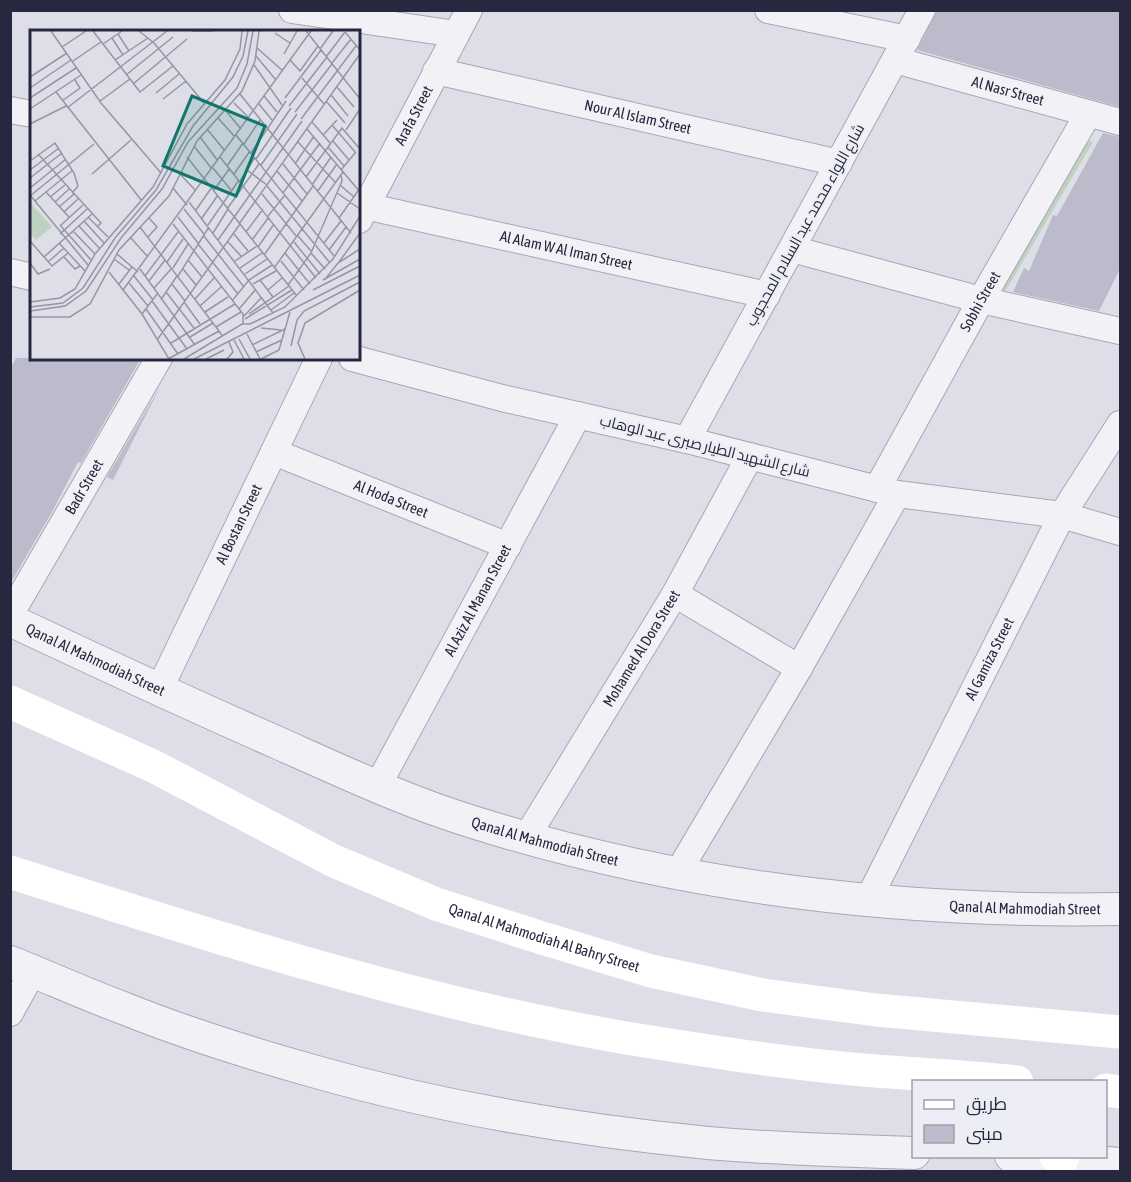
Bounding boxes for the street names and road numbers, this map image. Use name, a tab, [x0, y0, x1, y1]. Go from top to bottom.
street label: Al Nasr Street	[970, 73, 1046, 109]
street label: Arafa Street	[391, 83, 436, 148]
street label: Nour Al Islam Street	[583, 96, 693, 137]
street label: شارع اللواء محمد عبد السلام المحجوب	[742, 121, 870, 330]
street label: Al Alam W Al Iman Street	[499, 227, 634, 273]
street label: Sobhi Street	[956, 268, 1004, 334]
street label: شارع الشهيد الطيار صبرى عبد الوهاب	[598, 411, 812, 483]
street label: Badr Street	[61, 456, 106, 517]
street label: Al Hoda Street	[352, 476, 431, 521]
street label: Al Bostan Street	[212, 481, 265, 567]
street label: Al Aziz Al Manan Street	[440, 542, 514, 659]
street label: Mohamed Al Dora Street	[599, 587, 683, 710]
street label: Al Gamiza Street	[961, 615, 1017, 703]
street label: Qanal Al Mahmodiah Street	[23, 620, 168, 699]
street label: Qanal Al Mahmodiah Street	[469, 813, 620, 869]
street label: Qanal Al Mahmodiah Street	[949, 897, 1101, 917]
street label: Qanal Al Mahmodiah Al Bahry Street	[447, 900, 642, 975]

